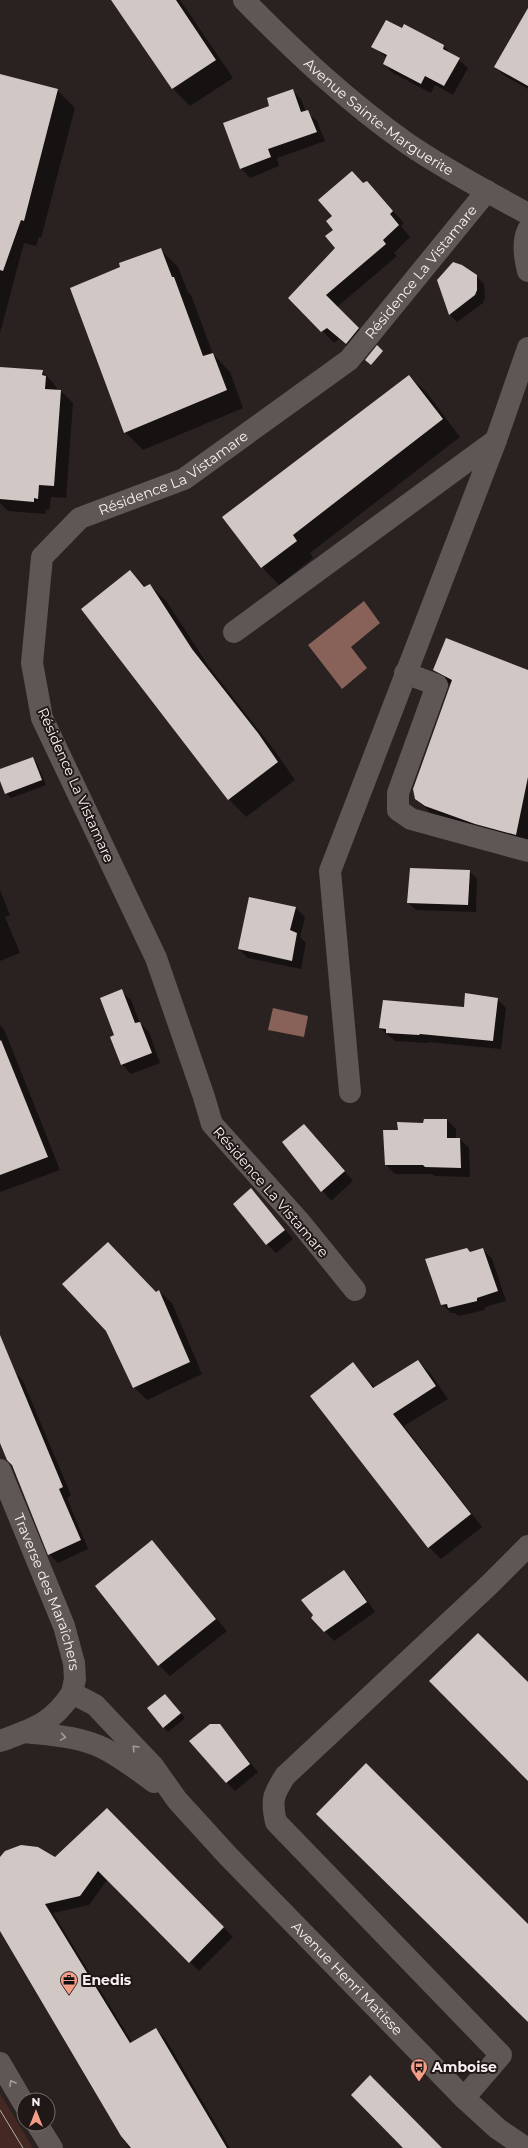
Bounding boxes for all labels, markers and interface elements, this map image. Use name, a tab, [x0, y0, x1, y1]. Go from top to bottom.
street label: Avenue Sainte-Marguerite	[300, 54, 457, 180]
street label: Résidence La Vistamare	[361, 201, 481, 343]
street label: Résidence La Vistamare	[96, 427, 252, 519]
street label: Résidence La Vistamare	[34, 705, 118, 865]
street label: Résidence La Vistamare	[209, 1123, 333, 1261]
street label: Traverse des Maraîchers	[10, 1511, 83, 1671]
one-way arrow	[60, 1732, 66, 1740]
one-way arrow	[133, 1745, 140, 1753]
street label: Avenue Henri Matisse	[288, 1918, 407, 2039]
office icon: Enedis	[59, 1970, 79, 1995]
place label: Enedis	[82, 1971, 132, 1989]
bus stop icon: Amboise	[409, 2057, 429, 2082]
place label: Amboise	[431, 2058, 497, 2076]
one-way arrow	[9, 2080, 17, 2087]
north arrow	[16, 2092, 56, 2132]
text: N	[32, 2095, 40, 2109]

